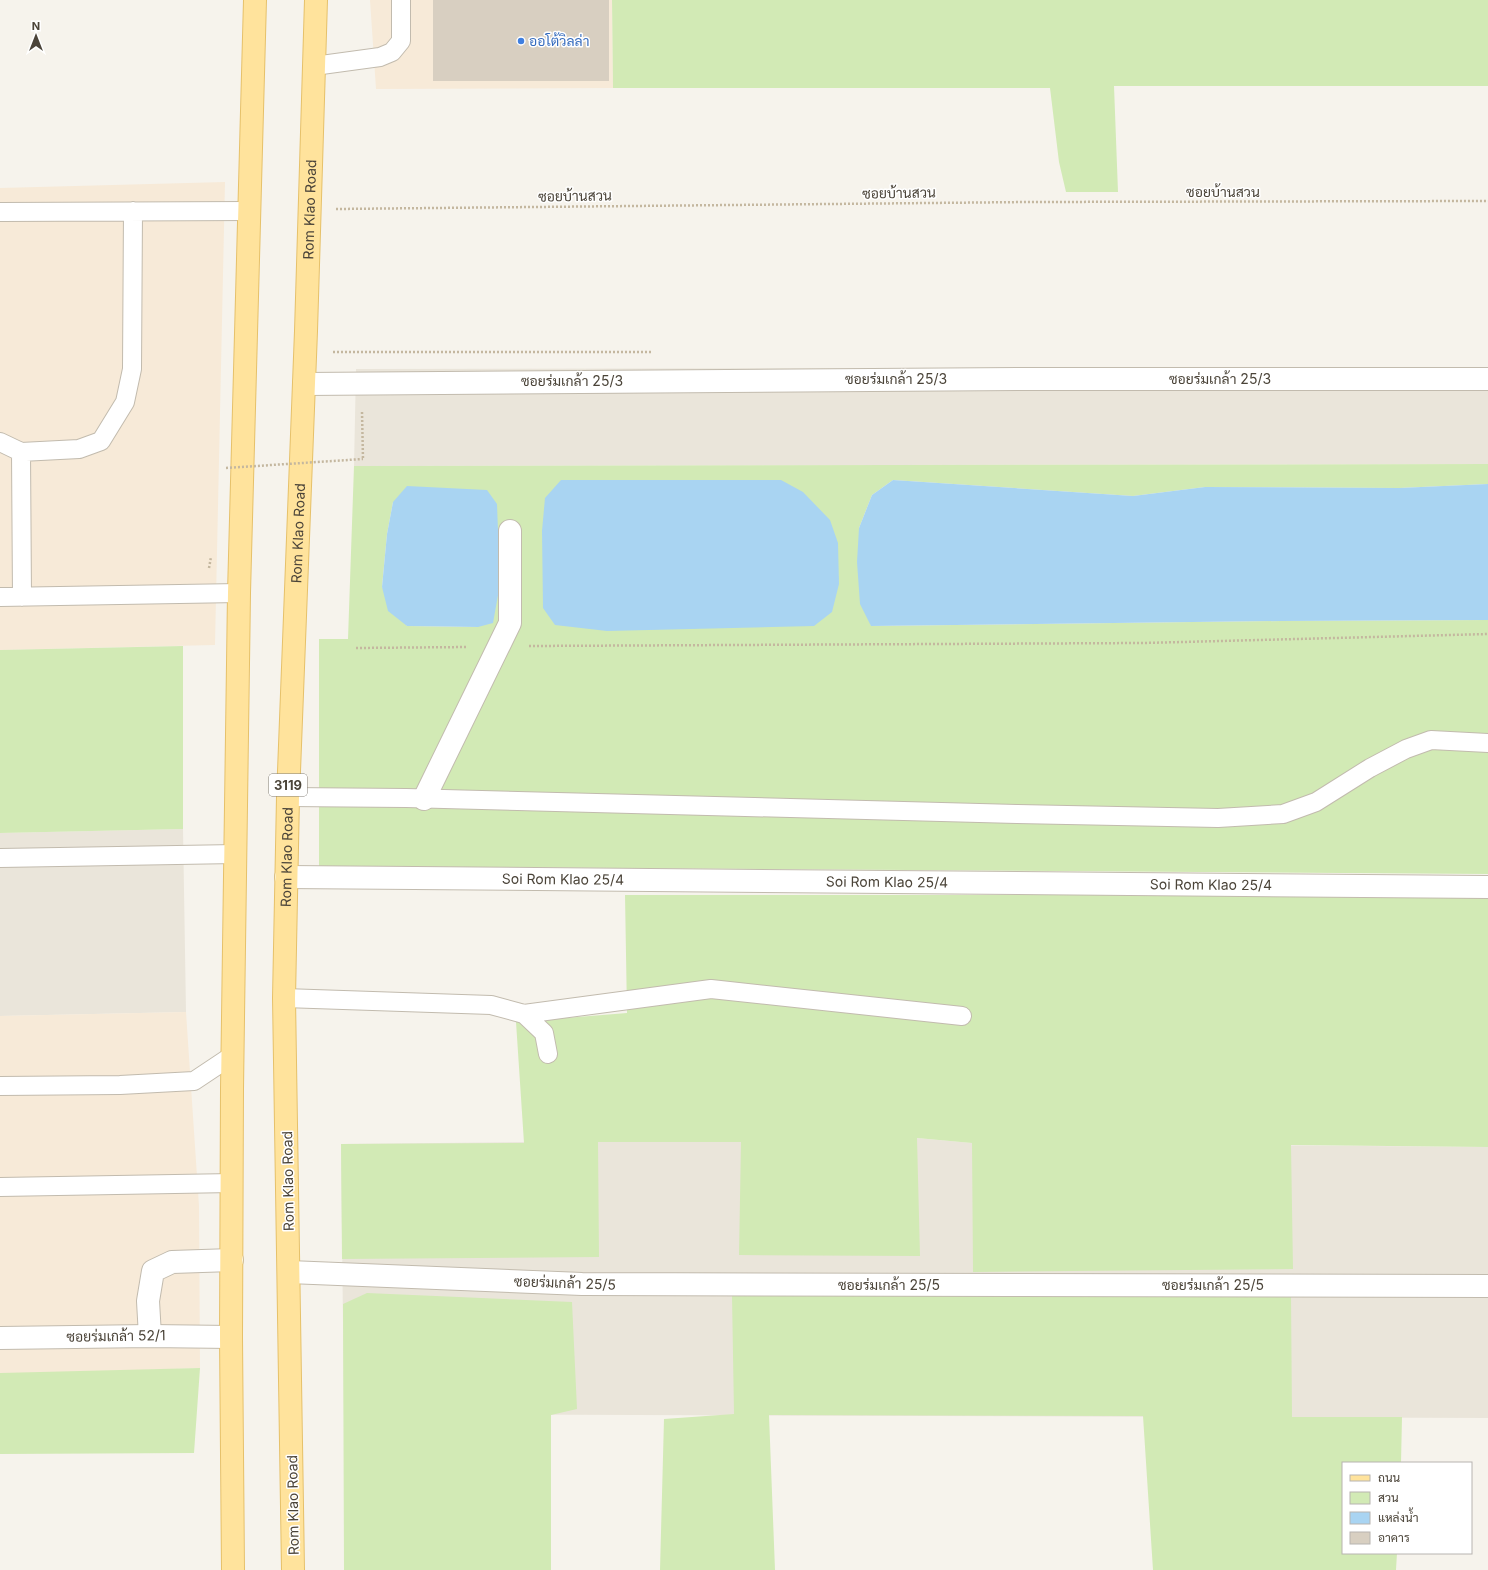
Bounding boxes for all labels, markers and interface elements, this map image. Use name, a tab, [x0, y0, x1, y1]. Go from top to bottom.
north arrow	[16, 16, 56, 56]
text: N	[32, 19, 40, 33]
place label: ออโต้วิลล่า	[529, 32, 589, 49]
marker: ออโต้วิลล่า	[516, 36, 526, 46]
street label: Rom Klao Road	[299, 159, 319, 260]
street label: ซอยบ้านสวน	[862, 183, 936, 202]
street label: ซอยบ้านสวน	[1186, 183, 1260, 200]
street label: ซอยบ้านสวน	[538, 186, 612, 205]
street label: ซอยร่มเกล้า 25/3	[845, 370, 947, 387]
street label: ซอยร่มเกล้า 25/3	[1169, 370, 1271, 387]
street label: ซอยร่มเกล้า 25/3	[521, 372, 623, 389]
street label: Rom Klao Road	[287, 483, 308, 584]
road number: 3119	[269, 774, 307, 796]
street label: Rom Klao Road	[277, 807, 296, 907]
street label: Soi Rom Klao 25/4	[502, 870, 624, 888]
street label: Soi Rom Klao 25/4	[826, 872, 948, 891]
street label: Soi Rom Klao 25/4	[1150, 875, 1272, 893]
street label: Rom Klao Road	[278, 1131, 297, 1231]
street label: ซอยร่มเกล้า 25/5	[514, 1272, 616, 1293]
street label: ซอยร่มเกล้า 25/5	[838, 1276, 940, 1293]
street label: ซอยร่มเกล้า 25/5	[1162, 1276, 1264, 1293]
street label: ซอยร่มเกล้า 52/1	[66, 1326, 166, 1345]
street label: Rom Klao Road	[283, 1455, 302, 1555]
legend	[1342, 1462, 1472, 1554]
text: ถนน	[1378, 1470, 1401, 1485]
text: สวน	[1378, 1490, 1399, 1505]
text: แหล่งน้ำ	[1378, 1507, 1418, 1525]
text: อาคาร	[1378, 1530, 1410, 1545]

